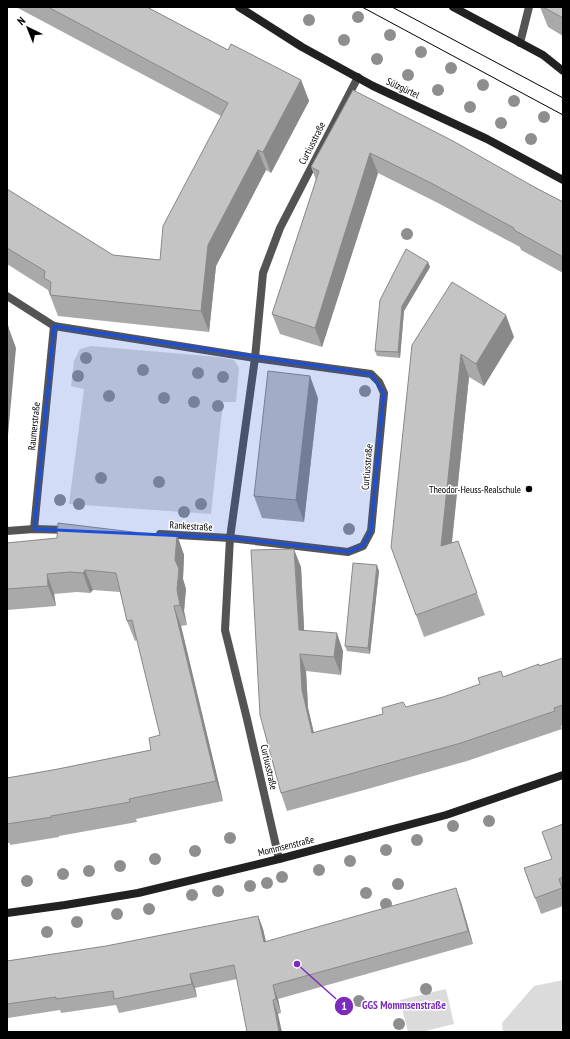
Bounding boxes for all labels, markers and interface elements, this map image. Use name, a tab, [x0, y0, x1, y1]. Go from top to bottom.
north arrow	[8, 8, 48, 48]
text: N	[14, 14, 28, 28]
street label: Sülzgürtel	[384, 75, 422, 102]
street label: Curtiusstraße	[296, 119, 328, 167]
street label: Raumerstraße	[25, 401, 43, 451]
street label: Curtiusstraße	[359, 443, 375, 491]
place label: Theodor-Heuss-Realschule	[429, 483, 521, 496]
marker: Theodor-Heuss-Realschule	[524, 484, 534, 494]
street label: Rankestraße	[169, 518, 213, 534]
street label: Curtiusstraße	[257, 743, 281, 791]
street label: Mommsenstraße	[257, 833, 315, 859]
callout: GGS Mommsenstraße	[334, 994, 454, 1017]
text: 1	[341, 998, 347, 1013]
text: GGS Mommsenstraße	[362, 998, 446, 1012]

